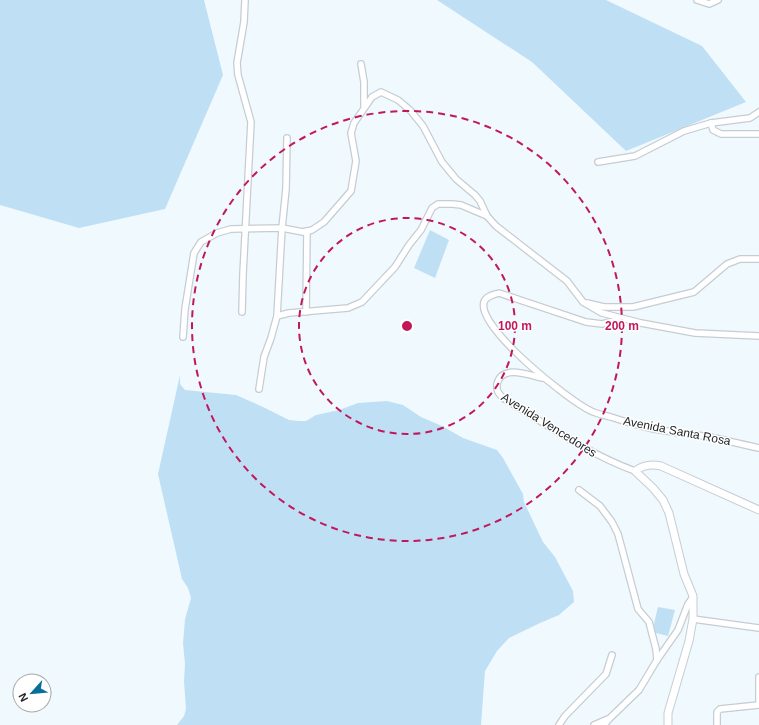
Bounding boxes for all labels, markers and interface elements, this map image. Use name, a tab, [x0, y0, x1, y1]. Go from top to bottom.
centre of rings	[400, 319, 414, 333]
text: 100 m	[498, 319, 532, 333]
text: 200 m	[605, 319, 639, 333]
street label: Avenida Vencedores	[499, 390, 599, 460]
street label: Avenida Santa Rosa	[622, 414, 732, 448]
north arrow	[12, 673, 52, 713]
text: N	[16, 691, 30, 704]

